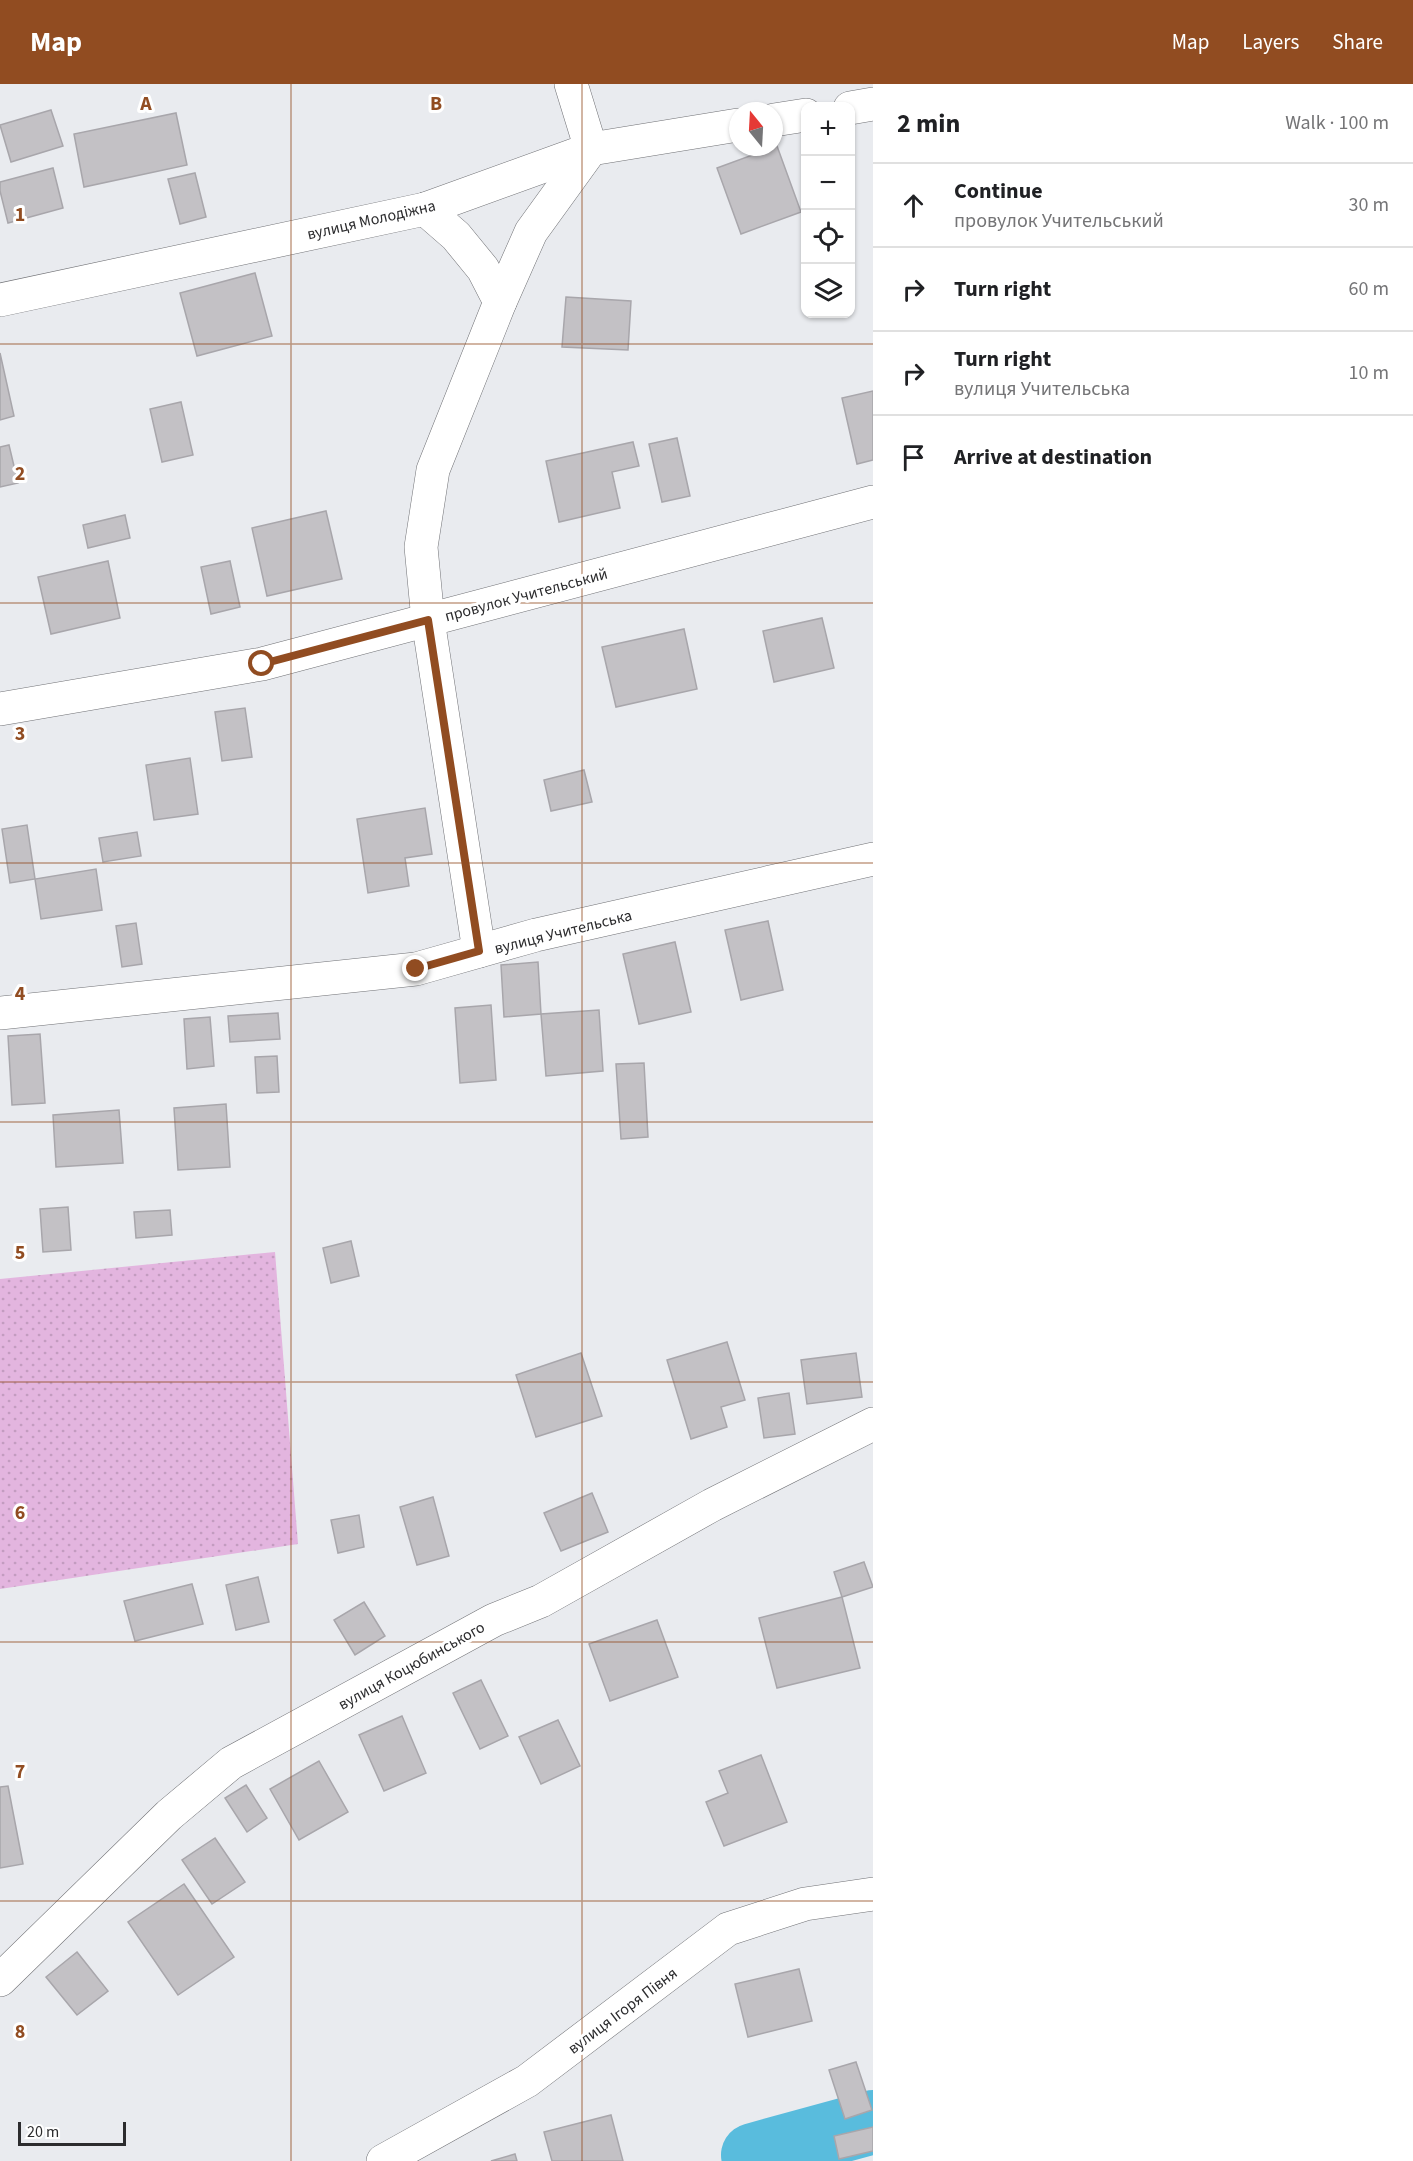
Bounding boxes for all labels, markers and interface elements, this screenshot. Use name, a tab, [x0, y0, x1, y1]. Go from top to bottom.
text: Map	[30, 22, 82, 62]
text: Map	[1172, 27, 1209, 57]
text: Layers	[1242, 27, 1299, 57]
text: Share	[1332, 27, 1383, 57]
text: A	[139, 90, 152, 118]
text: B	[430, 90, 442, 118]
north arrow	[729, 102, 783, 156]
map controls	[801, 102, 855, 318]
button: +	[801, 102, 855, 156]
text: 2 min	[897, 105, 960, 142]
text: Walk · 100 m	[1285, 109, 1389, 137]
button: −	[801, 156, 855, 210]
text: Continue	[954, 175, 1043, 207]
icon: ahead	[897, 189, 930, 222]
text: 30 m	[1349, 191, 1389, 219]
street label: вулиця Молодіжна	[305, 194, 438, 245]
text: 1	[15, 201, 25, 229]
text: провулок Учительський	[954, 207, 1164, 235]
button: locate	[801, 210, 855, 264]
button: layers	[801, 264, 855, 318]
icon: right	[897, 273, 930, 306]
text: Turn right	[954, 273, 1051, 305]
text: 60 m	[1349, 275, 1389, 303]
text: Turn right	[954, 343, 1051, 375]
icon: right	[897, 357, 930, 390]
text: 10 m	[1349, 359, 1389, 387]
text: вулиця Учительська	[954, 375, 1130, 403]
icon: arrive	[897, 441, 930, 474]
text: Arrive at destination	[954, 441, 1152, 473]
text: 2	[15, 460, 25, 488]
street label: провулок Учительський	[442, 563, 610, 627]
route start	[248, 650, 274, 676]
text: 3	[15, 720, 25, 748]
street label: вулиця Учительська	[492, 904, 634, 960]
route end	[402, 955, 428, 981]
text: 4	[15, 980, 26, 1008]
text: 5	[15, 1239, 25, 1267]
text: 6	[15, 1499, 25, 1527]
street label: вулиця Коцюбинського	[334, 1616, 489, 1715]
text: 7	[15, 1758, 25, 1786]
street label: вулиця Ігоря Півня	[563, 1962, 682, 2059]
text: 8	[15, 2018, 25, 2046]
scale bar	[18, 2119, 126, 2146]
text: 20 m	[27, 2121, 59, 2143]

